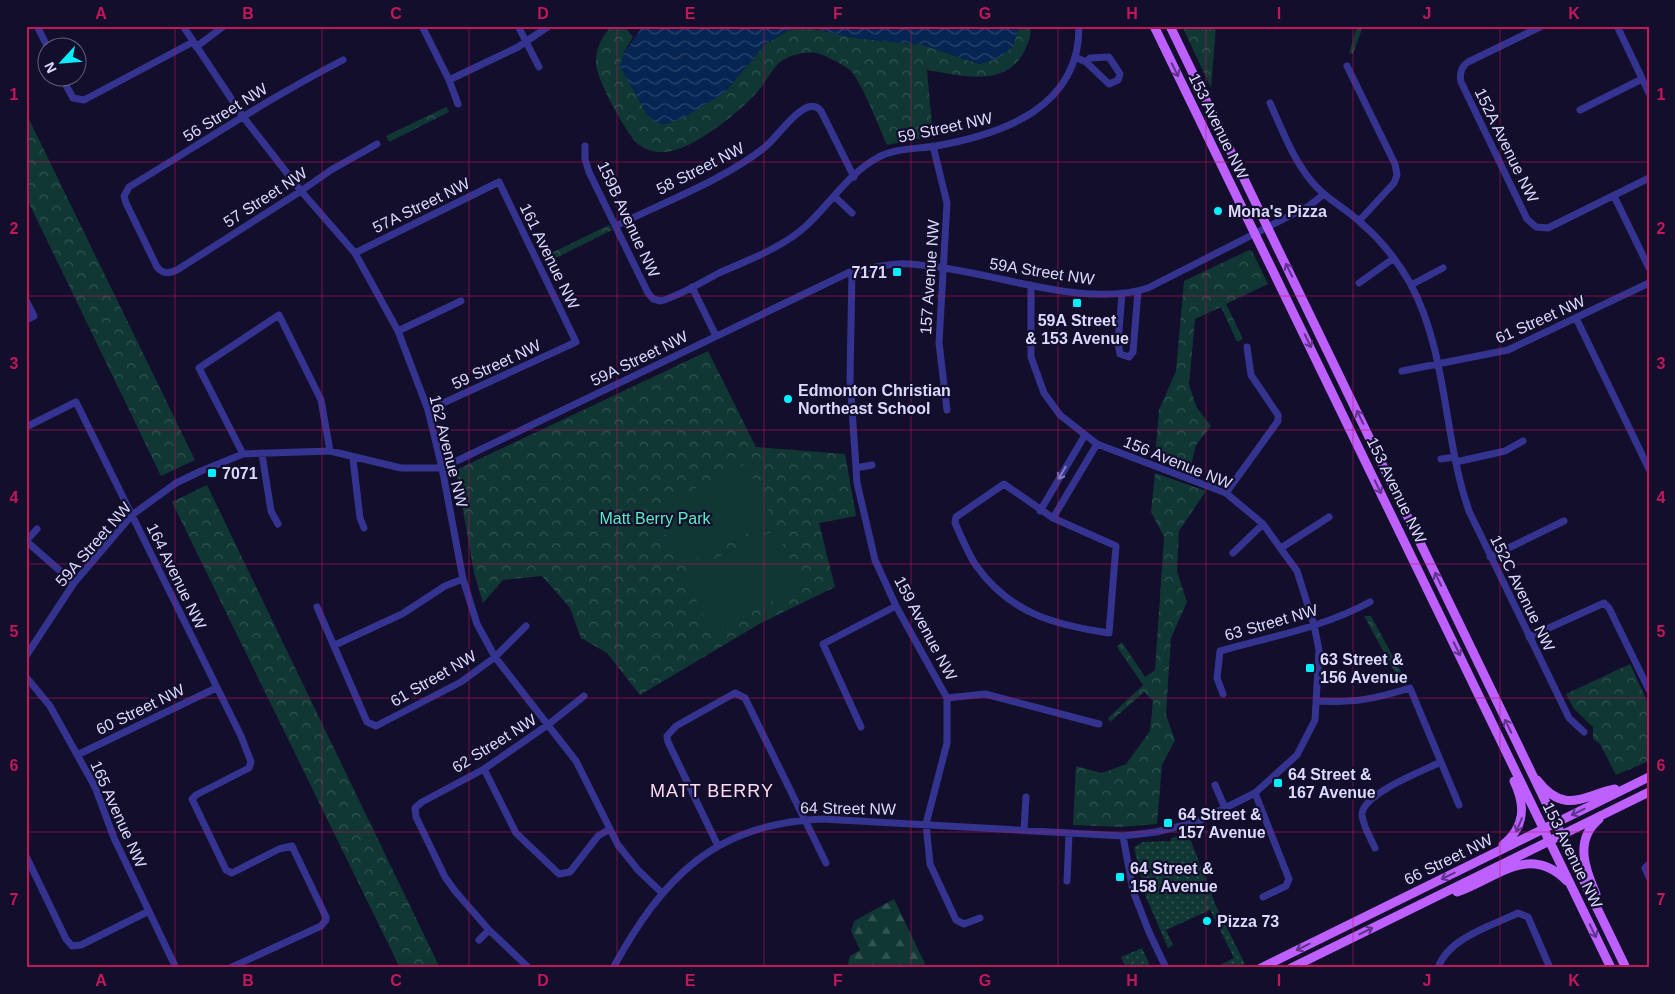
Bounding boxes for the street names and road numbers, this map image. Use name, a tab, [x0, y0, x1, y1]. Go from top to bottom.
street label: 153 Avenue NW	[1186, 71, 1252, 183]
street label: 56 Street NW	[180, 79, 271, 145]
street label: 152A Avenue NW	[1471, 85, 1542, 206]
street label: 59 Street NW	[896, 109, 995, 146]
street label: 58 Street NW	[654, 139, 748, 198]
street label: 159B Avenue NW	[594, 159, 663, 281]
street label: 57 Street NW	[220, 164, 311, 231]
street label: 57A Street NW	[370, 174, 473, 236]
street label: 161 Avenue NW	[517, 201, 583, 313]
street label: 157 Avenue NW	[917, 218, 942, 335]
street label: 59A Street NW	[988, 255, 1096, 288]
street label: 61 Street NW	[1493, 292, 1588, 347]
street label: 59A Street NW	[588, 327, 691, 389]
street label: 59 Street NW	[449, 336, 544, 392]
street label: 162 Avenue NW	[426, 393, 471, 510]
street label: 156 Avenue NW	[1121, 433, 1235, 492]
street label: 153 Avenue NW	[1364, 435, 1430, 547]
street label: 59A Street NW	[52, 498, 135, 590]
street label: 164 Avenue NW	[144, 521, 210, 633]
street label: 152C Avenue NW	[1487, 532, 1558, 655]
street label: 159 Avenue NW	[891, 573, 961, 684]
street label: 63 Street NW	[1223, 601, 1320, 644]
street label: 61 Street NW	[387, 647, 480, 710]
street label: 60 Street NW	[93, 680, 188, 738]
street label: 62 Street NW	[449, 710, 540, 776]
street label: 165 Avenue NW	[87, 758, 150, 871]
street label: 64 Street NW	[800, 799, 897, 818]
street label: 153 Avenue NW	[1540, 800, 1606, 912]
street label: 66 Street NW	[1401, 830, 1496, 888]

